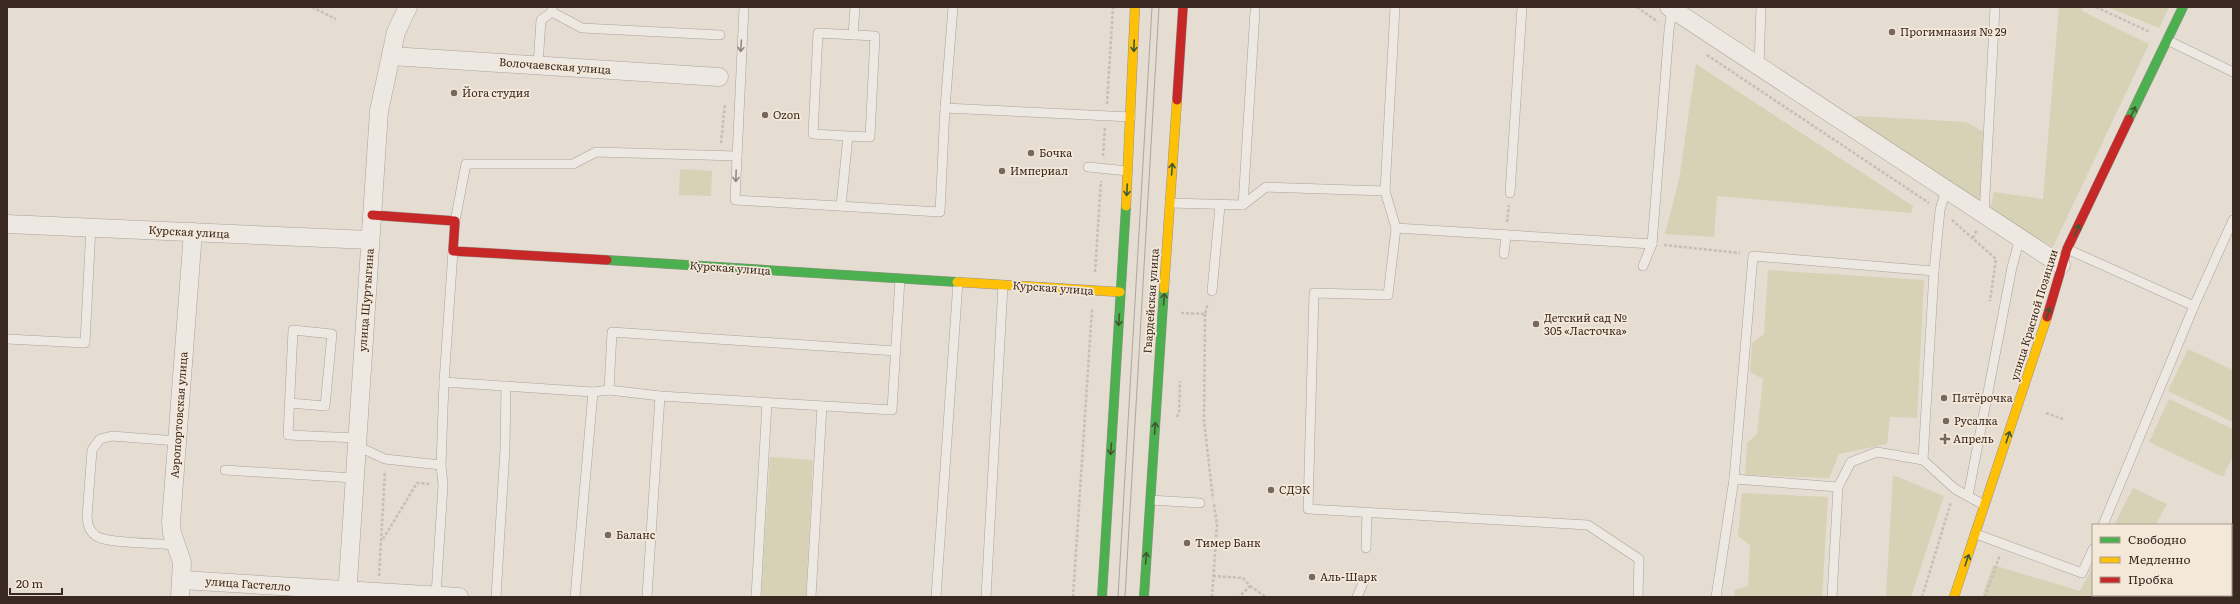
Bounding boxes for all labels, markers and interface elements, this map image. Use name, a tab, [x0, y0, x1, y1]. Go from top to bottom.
place label: Прогимназия № 29	[1900, 23, 2007, 39]
marker: Прогимназия № 29	[1887, 27, 1897, 37]
one-way arrow	[738, 39, 745, 52]
one-way arrow	[1130, 39, 1138, 52]
street label: Волочаевская улица	[499, 53, 612, 77]
place label: Йога студия	[462, 84, 530, 100]
marker: Йога студия	[449, 88, 459, 98]
place label: Ozon	[773, 106, 800, 122]
one-way arrow	[2130, 107, 2137, 119]
marker: Ozon	[760, 110, 770, 120]
place label: Бочка	[1039, 144, 1072, 160]
marker: Бочка	[1026, 148, 1036, 158]
place label: Империал	[1010, 162, 1068, 178]
one-way arrow	[1169, 163, 1176, 176]
marker: Империал	[997, 166, 1007, 176]
one-way arrow	[732, 169, 740, 182]
one-way arrow	[1123, 183, 1130, 196]
street label: Курская улица	[148, 221, 230, 241]
one-way arrow	[2074, 224, 2081, 236]
street label: улица Красной Позиции	[2005, 247, 2061, 382]
street label: улица Шуртыгина	[353, 248, 377, 352]
street label: Гвардейская улица	[1138, 248, 1162, 354]
street label: Курская улица	[689, 256, 771, 278]
street label: Курская улица	[1012, 276, 1094, 298]
one-way arrow	[1160, 293, 1167, 306]
one-way arrow	[2045, 307, 2052, 320]
place label: Детский сад № 305 «Ласточка»	[1544, 309, 1627, 338]
one-way arrow	[1115, 313, 1122, 326]
marker: Детский сад № 305 «Ласточка»	[1531, 319, 1541, 329]
street label: Аэропортовская улица	[166, 351, 190, 479]
place label: Пятёрочка	[1952, 389, 2013, 405]
marker: Пятёрочка	[1939, 393, 1949, 403]
place label: Русалка	[1954, 412, 1998, 428]
marker: Русалка	[1941, 416, 1951, 426]
one-way arrow	[1151, 422, 1159, 435]
place label: Апрель	[1953, 430, 1994, 446]
one-way arrow	[2005, 430, 2012, 443]
marker: Апрель	[1940, 434, 1950, 444]
one-way arrow	[1107, 442, 1114, 455]
place label: СДЭК	[1279, 481, 1310, 497]
marker: СДЭК	[1266, 485, 1276, 495]
legend	[2092, 524, 2232, 596]
place label: Баланс	[616, 526, 656, 542]
marker: Баланс	[603, 530, 613, 540]
text: Свободно	[2128, 530, 2186, 548]
place label: Тимер Банк	[1195, 534, 1261, 550]
marker: Тимер Банк	[1182, 538, 1192, 548]
text: Медленно	[2128, 550, 2191, 568]
one-way arrow	[1143, 552, 1150, 565]
one-way arrow	[1963, 555, 1971, 567]
place label: Аль-Шарк	[1320, 568, 1377, 584]
scale bar	[10, 570, 62, 596]
text: Пробка	[2128, 570, 2174, 588]
street label: улица Гастелло	[205, 572, 291, 594]
marker: Аль-Шарк	[1307, 572, 1317, 582]
text: 20 m	[16, 574, 43, 592]

